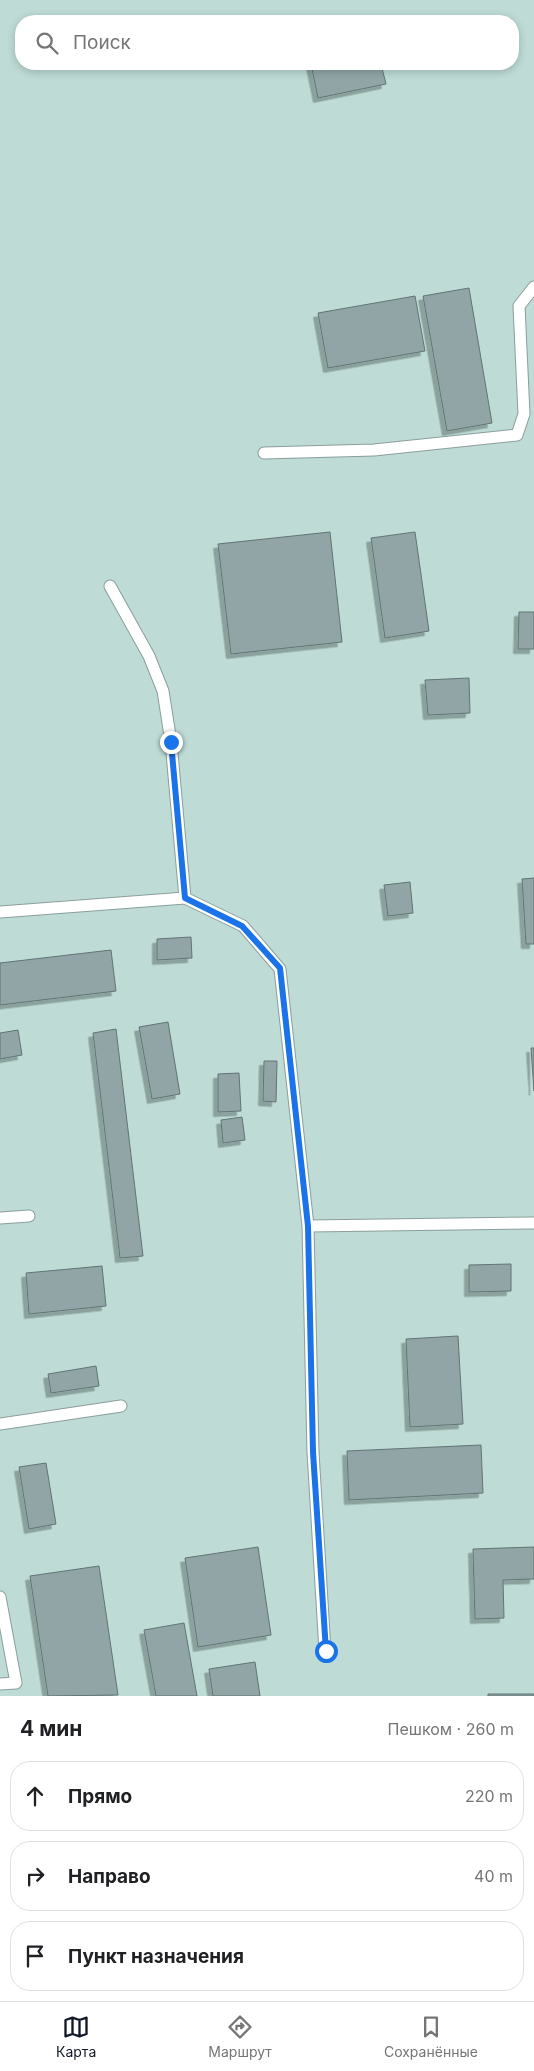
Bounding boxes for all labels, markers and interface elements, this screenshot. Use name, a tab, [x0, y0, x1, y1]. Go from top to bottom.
search box	[15, 15, 519, 70]
icon: search	[33, 29, 61, 57]
text: Поиск	[73, 31, 131, 54]
route end	[160, 731, 183, 754]
route start	[315, 1640, 338, 1663]
text: 4 мин	[20, 1716, 82, 1741]
text: Пешком · 260 m	[388, 1719, 514, 1739]
icon: ahead	[21, 1782, 49, 1810]
text: Прямо	[68, 1785, 132, 1808]
text: 220 m	[465, 1786, 513, 1806]
icon: right	[21, 1862, 49, 1890]
text: Направо	[68, 1865, 151, 1888]
text: 40 m	[474, 1866, 513, 1886]
icon: arrive	[21, 1942, 49, 1970]
text: Пункт назначения	[68, 1945, 244, 1968]
tab: Карта	[56, 2013, 96, 2060]
tab: Маршрут	[208, 2013, 272, 2060]
tab: Сохранённые	[384, 2013, 478, 2060]

